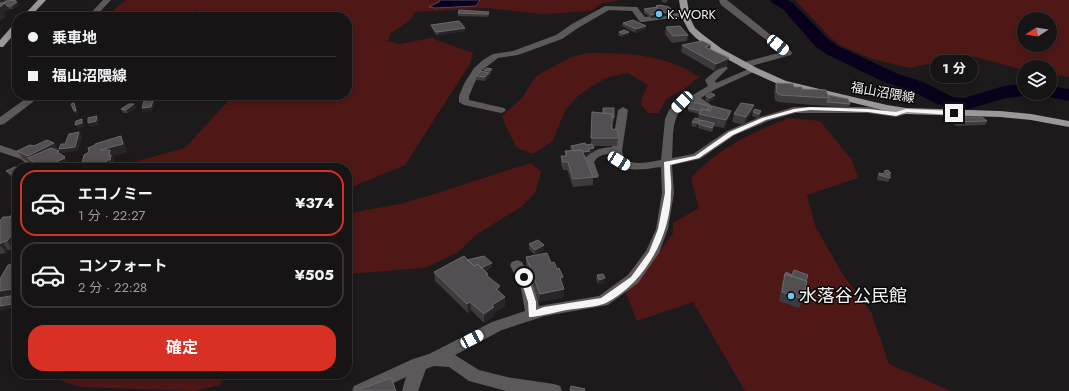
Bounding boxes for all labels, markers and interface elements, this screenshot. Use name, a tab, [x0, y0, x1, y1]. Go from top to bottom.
place label: K.WORK	[667, 5, 716, 24]
marker: K.WORK	[654, 9, 664, 19]
north arrow	[1017, 12, 1057, 52]
map controls	[1017, 12, 1057, 100]
text: 乗車地	[52, 27, 97, 49]
car	[765, 33, 791, 57]
callout: 1 分	[930, 55, 978, 83]
text: 1 分	[942, 59, 966, 78]
button: layers	[1017, 60, 1057, 100]
text: 福山沼隈線	[52, 65, 127, 87]
street label: 福山沼隈線	[849, 77, 917, 107]
car	[669, 89, 695, 115]
route end	[945, 104, 963, 122]
car	[606, 150, 632, 172]
text: エコノミー	[78, 183, 153, 205]
icon: car	[30, 185, 66, 221]
text: ¥374	[295, 192, 334, 214]
text: 1 分 · 22:27	[78, 206, 145, 225]
text: コンフォート	[78, 255, 168, 277]
icon: car	[30, 257, 66, 293]
text: ¥505	[295, 264, 334, 286]
route start	[515, 268, 533, 286]
text: 2 分 · 22:28	[78, 278, 147, 297]
place label: 水落谷公民館	[799, 283, 907, 309]
marker: 水落谷公民館	[786, 291, 796, 301]
button: 確定	[28, 325, 336, 371]
car	[459, 328, 485, 350]

